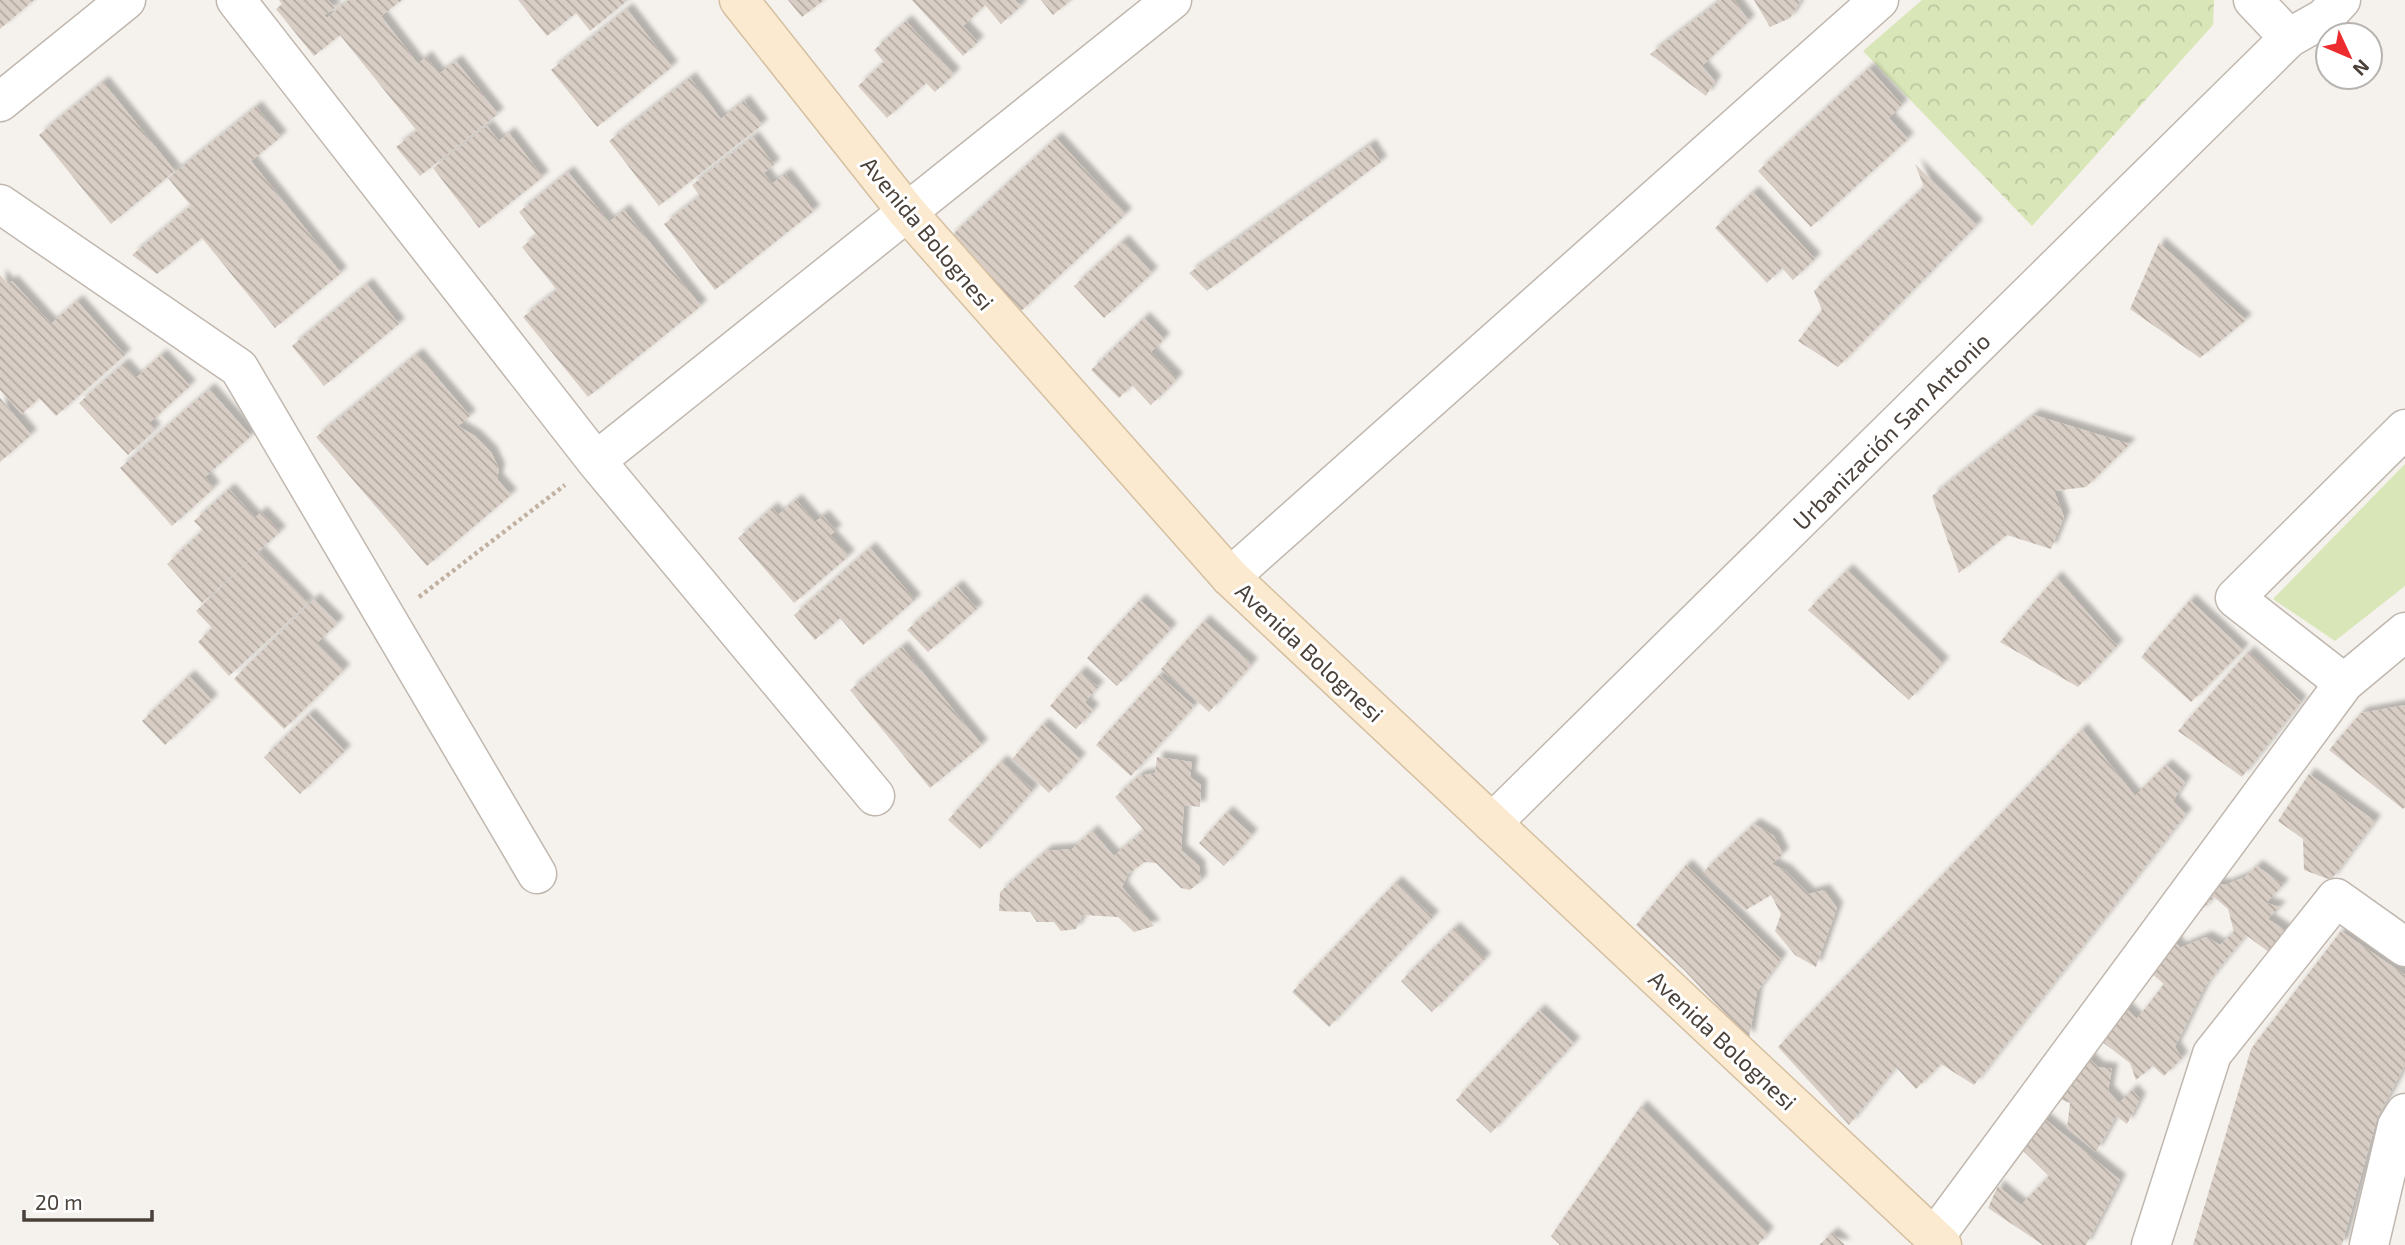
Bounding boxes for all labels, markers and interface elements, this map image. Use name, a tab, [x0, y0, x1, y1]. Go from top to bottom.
north arrow	[2314, 21, 2384, 91]
text: N	[2349, 55, 2375, 81]
street label: Avenida Bolognesi	[856, 151, 1000, 315]
street label: Urbanización San Antonio	[1787, 327, 1995, 535]
street label: Avenida Bolognesi	[1230, 576, 1390, 728]
street label: Avenida Bolognesi	[1643, 964, 1803, 1116]
scale bar	[24, 1178, 152, 1222]
text: 20 m	[35, 1189, 83, 1214]

